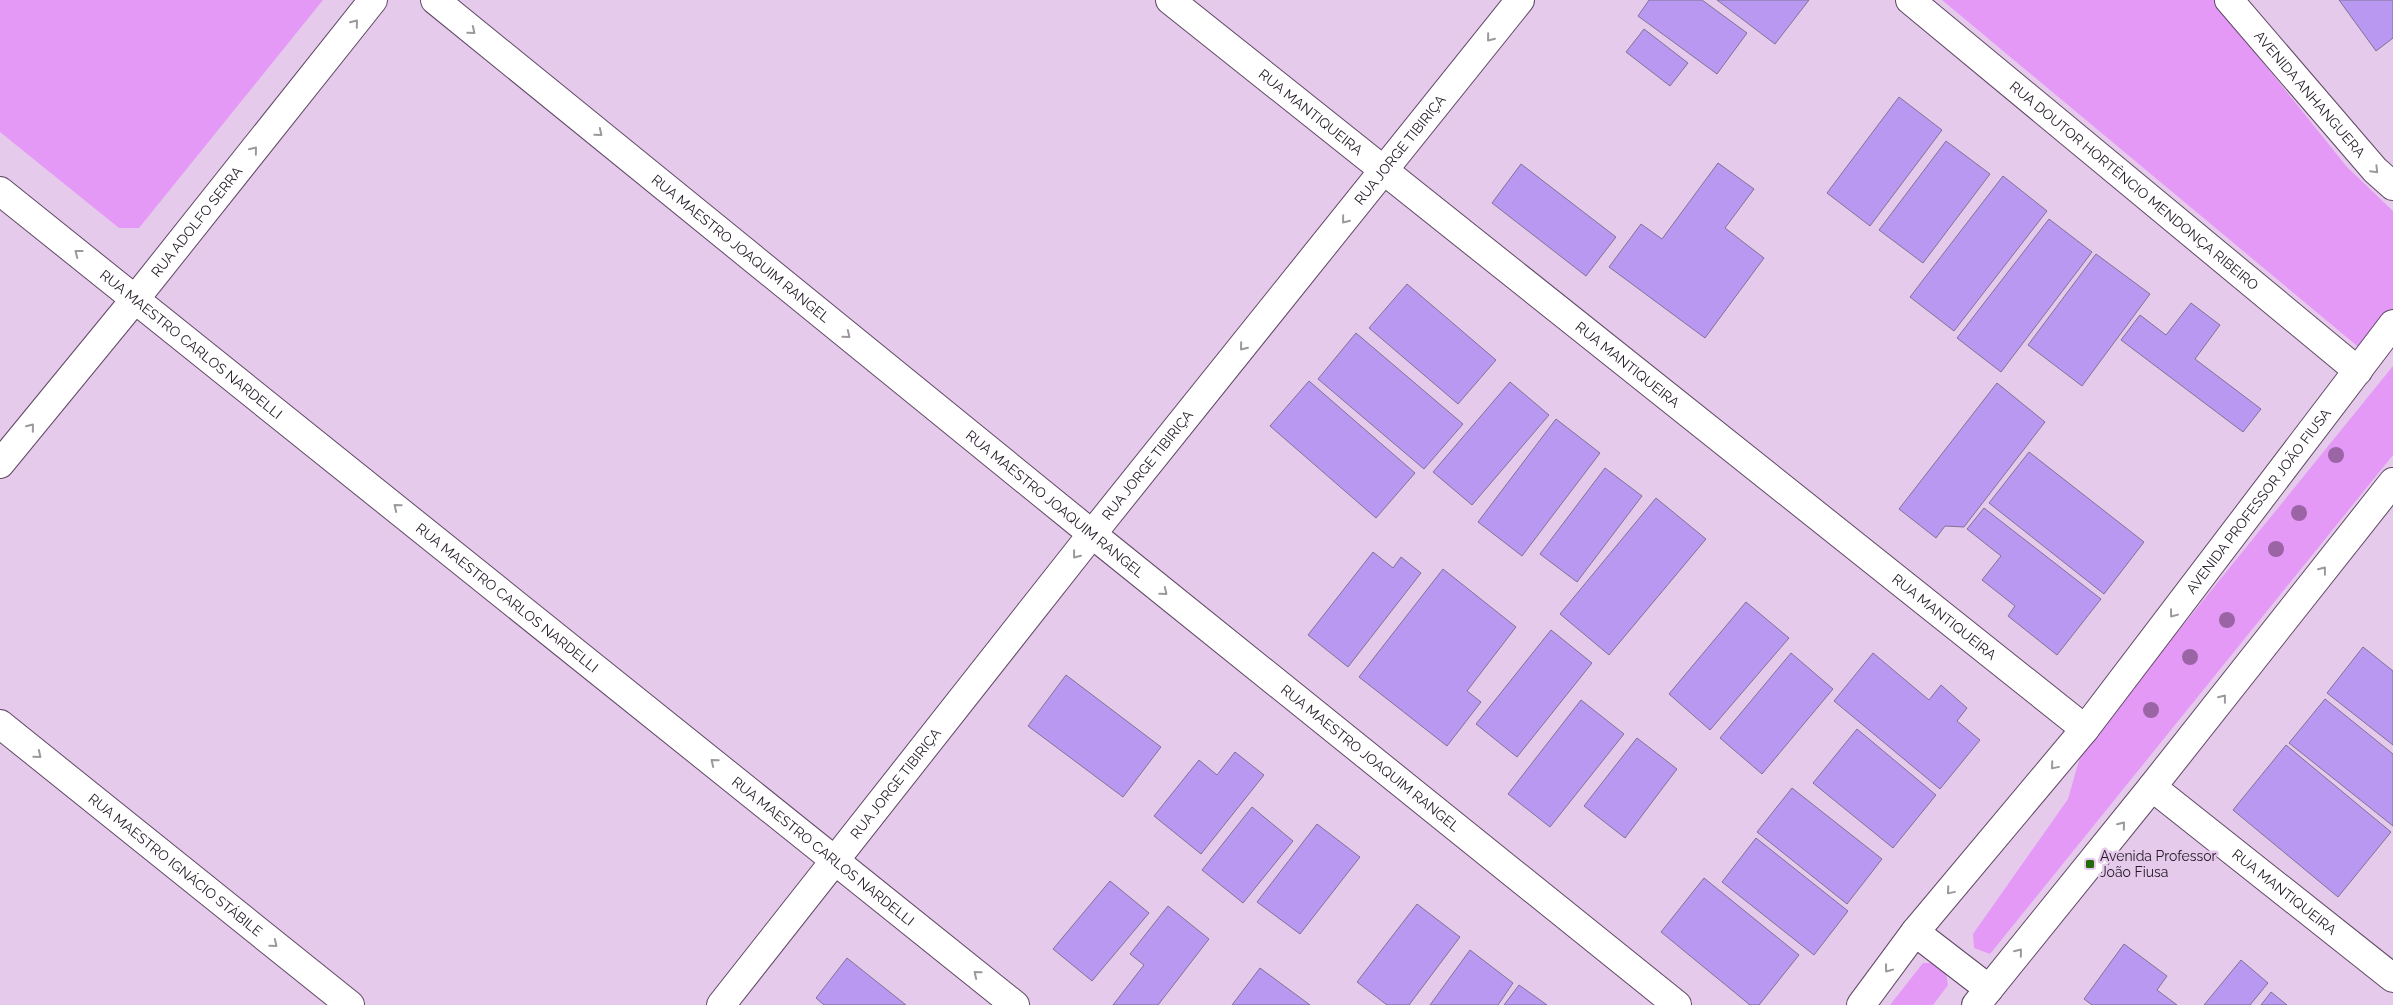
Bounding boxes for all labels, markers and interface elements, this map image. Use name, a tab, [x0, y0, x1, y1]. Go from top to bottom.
one-way arrow	[349, 20, 357, 29]
one-way arrow	[467, 25, 476, 34]
street label: AVENIDA ANHANGUERA	[2251, 28, 2369, 161]
one-way arrow	[1487, 32, 1495, 41]
street label: RUA MANTIQUEIRA	[1256, 66, 1366, 159]
street label: RUA DOUTOR HORTÊNCIO MENDONÇA RIBEIRO	[2006, 78, 2262, 293]
street label: RUA JORGE TIBIRIÇA	[1351, 91, 1449, 208]
one-way arrow	[593, 128, 602, 137]
one-way arrow	[248, 147, 256, 156]
street label: RUA ADOLFO SERRA	[148, 163, 246, 280]
one-way arrow	[2369, 164, 2378, 173]
street label: RUA MAESTRO JOAQUIM RANGEL	[649, 171, 833, 326]
one-way arrow	[1342, 214, 1350, 223]
one-way arrow	[75, 250, 84, 258]
street label: RUA MAESTRO CARLOS NARDELLI	[97, 266, 285, 422]
street label: RUA MANTIQUEIRA	[1572, 318, 1683, 411]
one-way arrow	[841, 329, 850, 337]
one-way arrow	[1239, 341, 1248, 350]
street label: AVENIDA PROFESSOR JOÃO FIUSA	[2183, 405, 2334, 597]
street label: RUA JORGE TIBIRIÇA	[1098, 406, 1196, 523]
one-way arrow	[25, 423, 34, 432]
street label: RUA MAESTRO JOAQUIM RANGEL	[963, 427, 1147, 581]
one-way arrow	[393, 504, 402, 513]
street label: RUA MAESTRO CARLOS NARDELLI	[413, 520, 601, 675]
one-way arrow	[1073, 549, 1081, 558]
one-way arrow	[2318, 567, 2326, 576]
street label: RUA MANTIQUEIRA	[1889, 571, 2000, 663]
one-way arrow	[1158, 586, 1167, 595]
one-way arrow	[2170, 608, 2178, 617]
street label: RUA MAESTRO JOAQUIM RANGEL	[1278, 681, 1463, 835]
one-way arrow	[2217, 695, 2225, 704]
street label: RUA JORGE TIBIRIÇA	[847, 725, 944, 842]
one-way arrow	[32, 749, 41, 757]
one-way arrow	[711, 760, 720, 768]
one-way arrow	[2050, 761, 2059, 770]
street label: RUA MAESTRO CARLOS NARDELLI	[729, 773, 917, 929]
street label: RUA MAESTRO IGNÁCIO STÁBILE	[85, 790, 266, 939]
one-way arrow	[2116, 822, 2124, 831]
street label: RUA MANTIQUEIRA	[2229, 846, 2340, 938]
place label: Avenida Professor João Fiusa	[2100, 848, 2217, 880]
marker: Avenida Professor João Fiusa	[2084, 858, 2096, 870]
one-way arrow	[1947, 885, 1955, 894]
one-way arrow	[268, 939, 277, 947]
one-way arrow	[2014, 948, 2023, 957]
one-way arrow	[1885, 963, 1895, 972]
one-way arrow	[974, 972, 983, 980]

